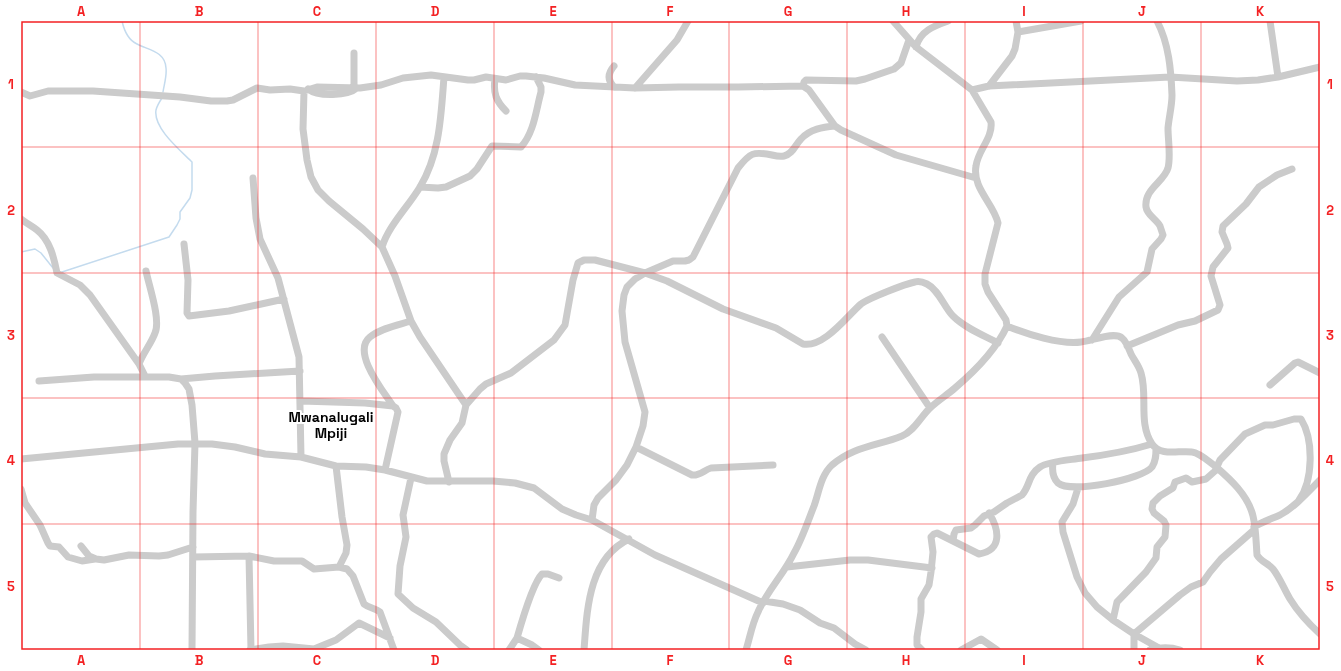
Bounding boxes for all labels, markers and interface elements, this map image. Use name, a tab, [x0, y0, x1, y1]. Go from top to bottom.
text: A	[77, 3, 86, 20]
text: B	[195, 3, 204, 20]
text: C	[313, 3, 321, 20]
text: D	[431, 3, 440, 20]
text: E	[549, 3, 557, 20]
text: F	[667, 3, 674, 20]
text: G	[784, 3, 792, 20]
text: H	[902, 3, 910, 20]
text: I	[1022, 3, 1026, 20]
text: J	[1138, 3, 1146, 20]
text: K	[1256, 3, 1265, 20]
text: 1	[8, 76, 14, 93]
text: 1	[1327, 76, 1333, 93]
text: 2	[7, 202, 15, 219]
text: 2	[1326, 202, 1334, 219]
text: 3	[7, 327, 15, 344]
text: 3	[1326, 327, 1334, 344]
district label: Mwanalugali Mpiji	[289, 408, 373, 442]
text: 4	[7, 452, 15, 469]
text: 4	[1326, 452, 1334, 469]
text: 5	[7, 578, 15, 595]
text: 5	[1326, 578, 1334, 595]
text: A	[77, 652, 86, 669]
text: B	[195, 652, 204, 669]
text: C	[313, 652, 321, 669]
text: D	[431, 652, 440, 669]
text: E	[549, 652, 557, 669]
text: F	[667, 652, 674, 669]
text: G	[784, 652, 792, 669]
text: H	[902, 652, 910, 669]
text: I	[1022, 652, 1026, 669]
text: J	[1138, 652, 1146, 669]
text: K	[1256, 652, 1265, 669]

